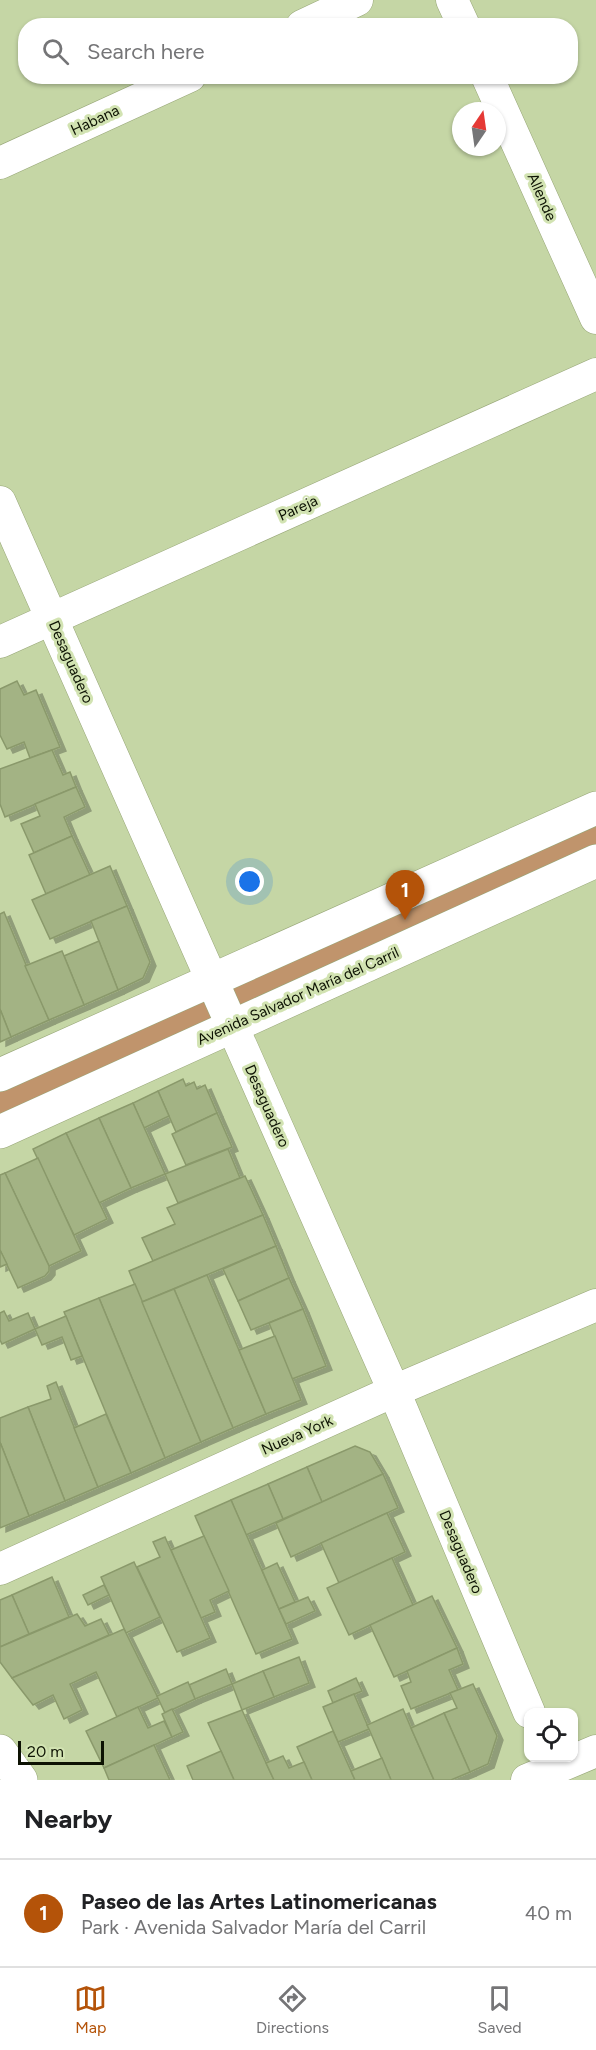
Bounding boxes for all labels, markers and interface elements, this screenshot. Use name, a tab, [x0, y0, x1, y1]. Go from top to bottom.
search box	[18, 18, 578, 84]
icon: search	[39, 35, 72, 68]
text: Search here	[87, 38, 205, 65]
street label: Habana	[68, 101, 122, 139]
north arrow	[452, 102, 506, 156]
street label: Allende	[524, 170, 560, 224]
street label: Pareja	[276, 491, 320, 525]
street label: Desaguadero	[45, 618, 97, 706]
your location	[235, 867, 264, 896]
pin: 1	[386, 870, 424, 920]
street label: Avenida Salvador María del Carril	[194, 943, 402, 1049]
street label: Desaguadero	[241, 1062, 293, 1150]
street label: Nueva York	[259, 1411, 336, 1459]
street label: Desaguadero	[435, 1508, 487, 1597]
map controls	[524, 1708, 578, 1762]
button: locate	[524, 1708, 578, 1762]
scale bar	[18, 1738, 104, 1766]
text: 20 m	[27, 1742, 64, 1761]
text: Nearby	[24, 1803, 112, 1835]
text: Paseo de las Artes Latinomericanas	[81, 1888, 437, 1915]
text: 1	[39, 1901, 48, 1925]
text: 40 m	[525, 1901, 572, 1925]
text: Park · Avenida Salvador María del Carril	[81, 1915, 426, 1939]
tab: Map	[74, 1982, 107, 2037]
tab: Directions	[256, 1982, 329, 2037]
tab: Saved	[478, 1982, 522, 2037]

